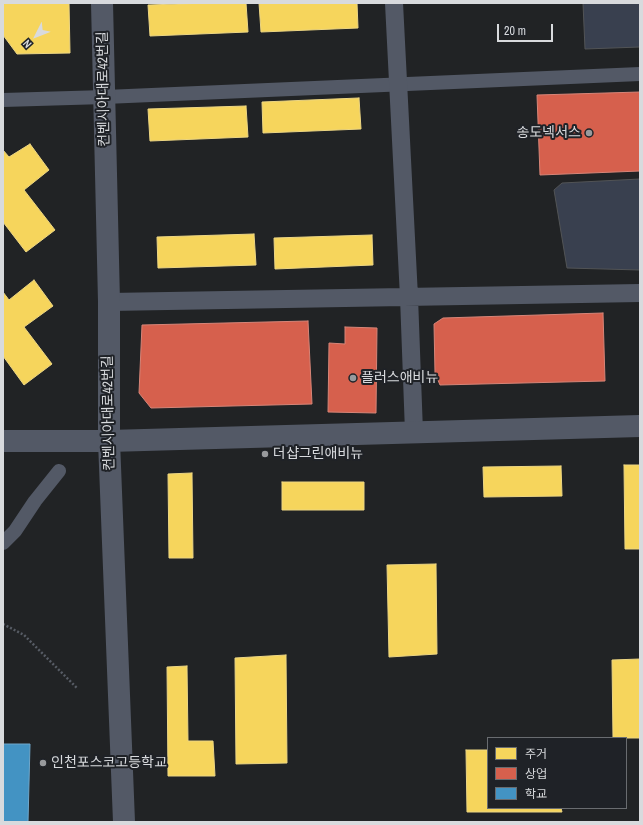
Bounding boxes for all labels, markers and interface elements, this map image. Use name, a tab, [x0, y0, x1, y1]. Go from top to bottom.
north arrow	[16, 16, 56, 56]
scale bar	[499, 16, 555, 42]
text: 20 m	[504, 23, 526, 39]
street label: 컨벤시아대로42번길	[95, 31, 113, 147]
text: N	[20, 37, 34, 51]
place label: 송도넥서스	[517, 125, 581, 141]
marker: 송도넥서스	[584, 128, 594, 138]
street label: 컨벤시아대로42번길	[100, 355, 118, 471]
place label: 플러스애비뉴	[361, 370, 438, 386]
marker: 플러스애비뉴	[348, 373, 358, 383]
place label: 더샵그린애비뉴	[273, 446, 363, 462]
marker: 더샵그린애비뉴	[260, 449, 270, 459]
legend	[487, 737, 627, 809]
text: 주거	[525, 746, 547, 762]
place label: 인천포스코고등학교	[51, 755, 167, 771]
marker: 인천포스코고등학교	[38, 758, 48, 768]
text: 상업	[525, 766, 547, 782]
text: 학교	[525, 786, 547, 802]

